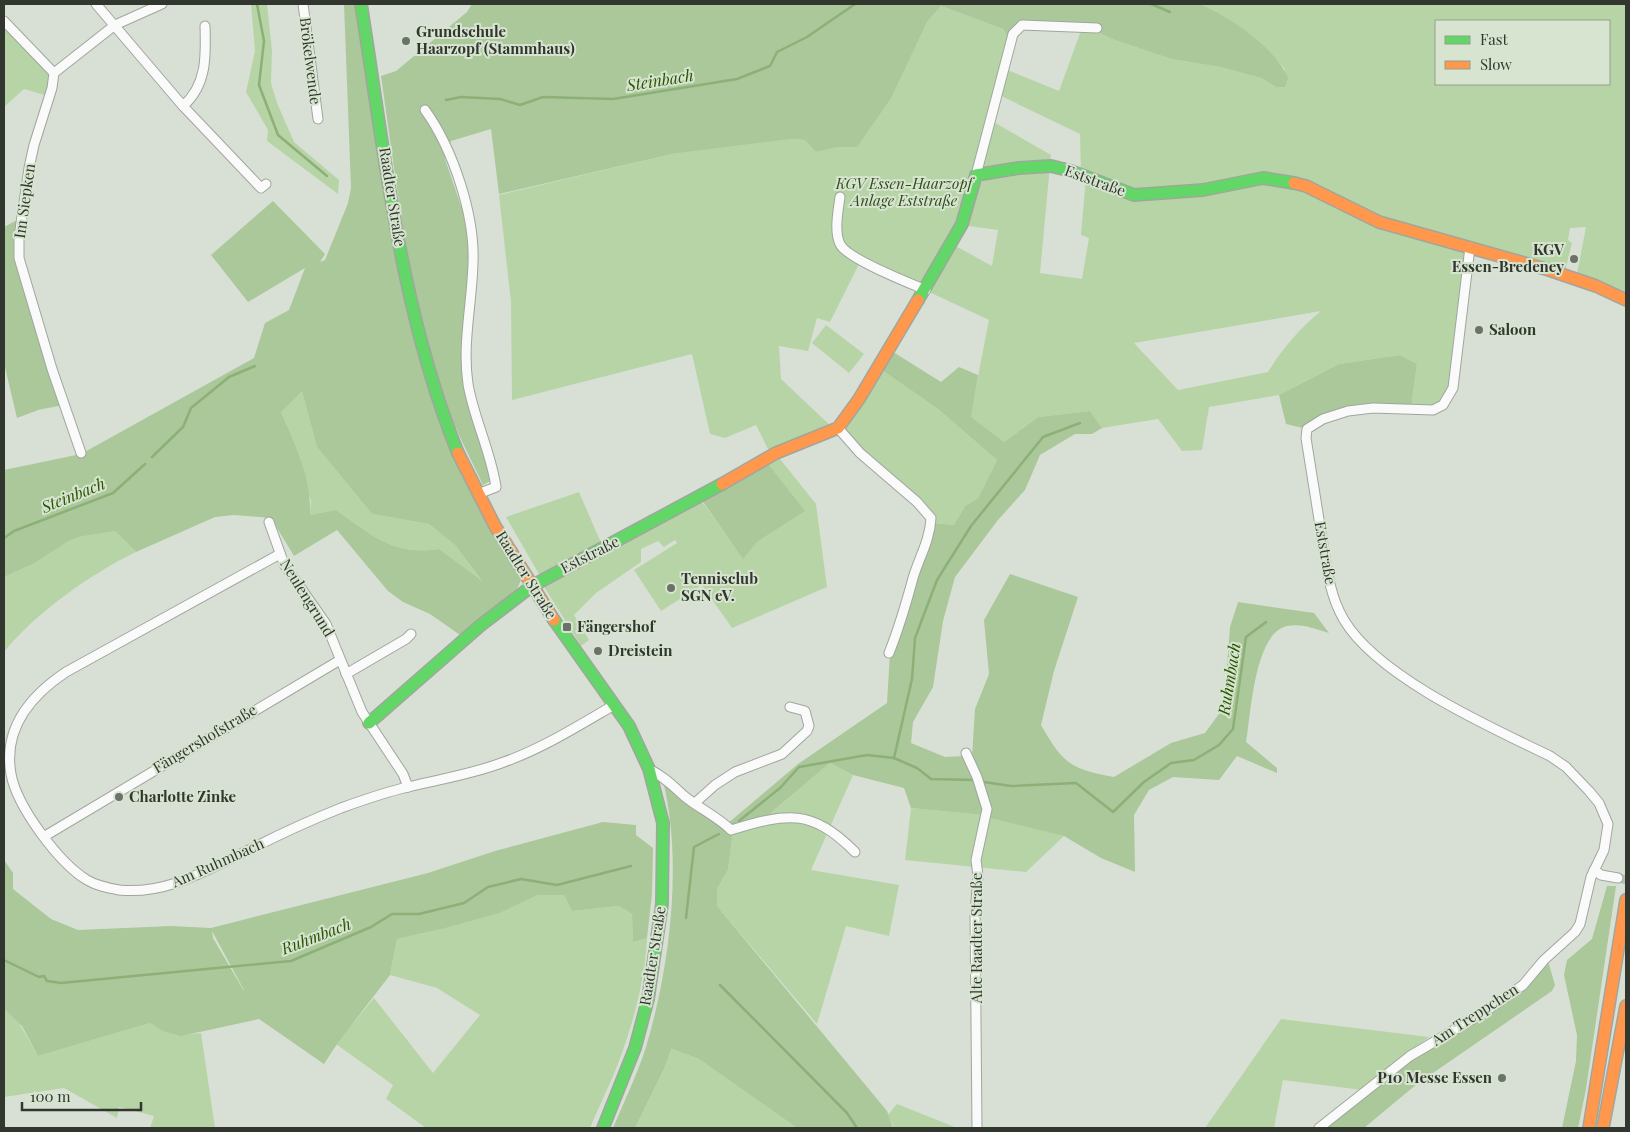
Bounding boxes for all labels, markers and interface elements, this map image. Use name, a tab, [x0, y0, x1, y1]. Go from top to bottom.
street label: Brökelwende	[296, 16, 326, 106]
legend	[1435, 20, 1610, 85]
place label: Grundschule Haarzopf (Stammhaus)	[416, 21, 575, 58]
text: Fast	[1480, 29, 1509, 49]
marker: Grundschule Haarzopf (Stammhaus)	[400, 35, 412, 47]
text: Slow	[1480, 54, 1512, 74]
water label: Steinbach	[624, 64, 695, 95]
street label: Raadter Straße	[375, 146, 411, 248]
street label: Eststraße	[1062, 160, 1129, 200]
street label: Im Siepken	[9, 162, 39, 240]
park label: KGV Essen-Haarzopf Anlage Eststraße	[835, 173, 975, 210]
place label: KGV Essen-Bredeney	[1452, 239, 1565, 276]
marker: KGV Essen-Bredeney	[1568, 253, 1580, 265]
place label: Saloon	[1489, 319, 1537, 339]
marker: Saloon	[1473, 324, 1485, 336]
water label: Steinbach	[37, 472, 108, 517]
street label: Eststraße	[1311, 520, 1341, 586]
street label: Raadter Straße	[492, 527, 562, 622]
street label: Eststraße	[557, 531, 622, 577]
street label: Neulengrund	[276, 555, 340, 640]
place label: Tennisclub SGN eV.	[681, 568, 758, 605]
marker: Tennisclub SGN eV.	[665, 582, 677, 594]
place label: Fängershof	[577, 616, 657, 636]
marker: Fängershof	[561, 621, 573, 633]
place label: Dreistein	[608, 640, 673, 660]
water label: Ruhmbach	[1212, 641, 1245, 718]
marker: Dreistein	[592, 645, 604, 657]
street label: Fängershofstraße	[149, 699, 260, 777]
place label: Charlotte Zinke	[129, 786, 237, 806]
marker: Charlotte Zinke	[113, 791, 125, 803]
street label: Am Ruhmbach	[167, 833, 267, 892]
street label: Alte Raadter Straße	[966, 873, 986, 1004]
street label: Raadter Straße	[634, 905, 670, 1007]
water label: Ruhmbach	[277, 913, 354, 959]
street label: Am Treppchen	[1426, 979, 1522, 1050]
place label: P10 Messe Essen	[1377, 1067, 1493, 1087]
marker: P10 Messe Essen	[1496, 1072, 1508, 1084]
scale bar	[22, 1080, 141, 1112]
text: 100 m	[30, 1086, 71, 1106]

